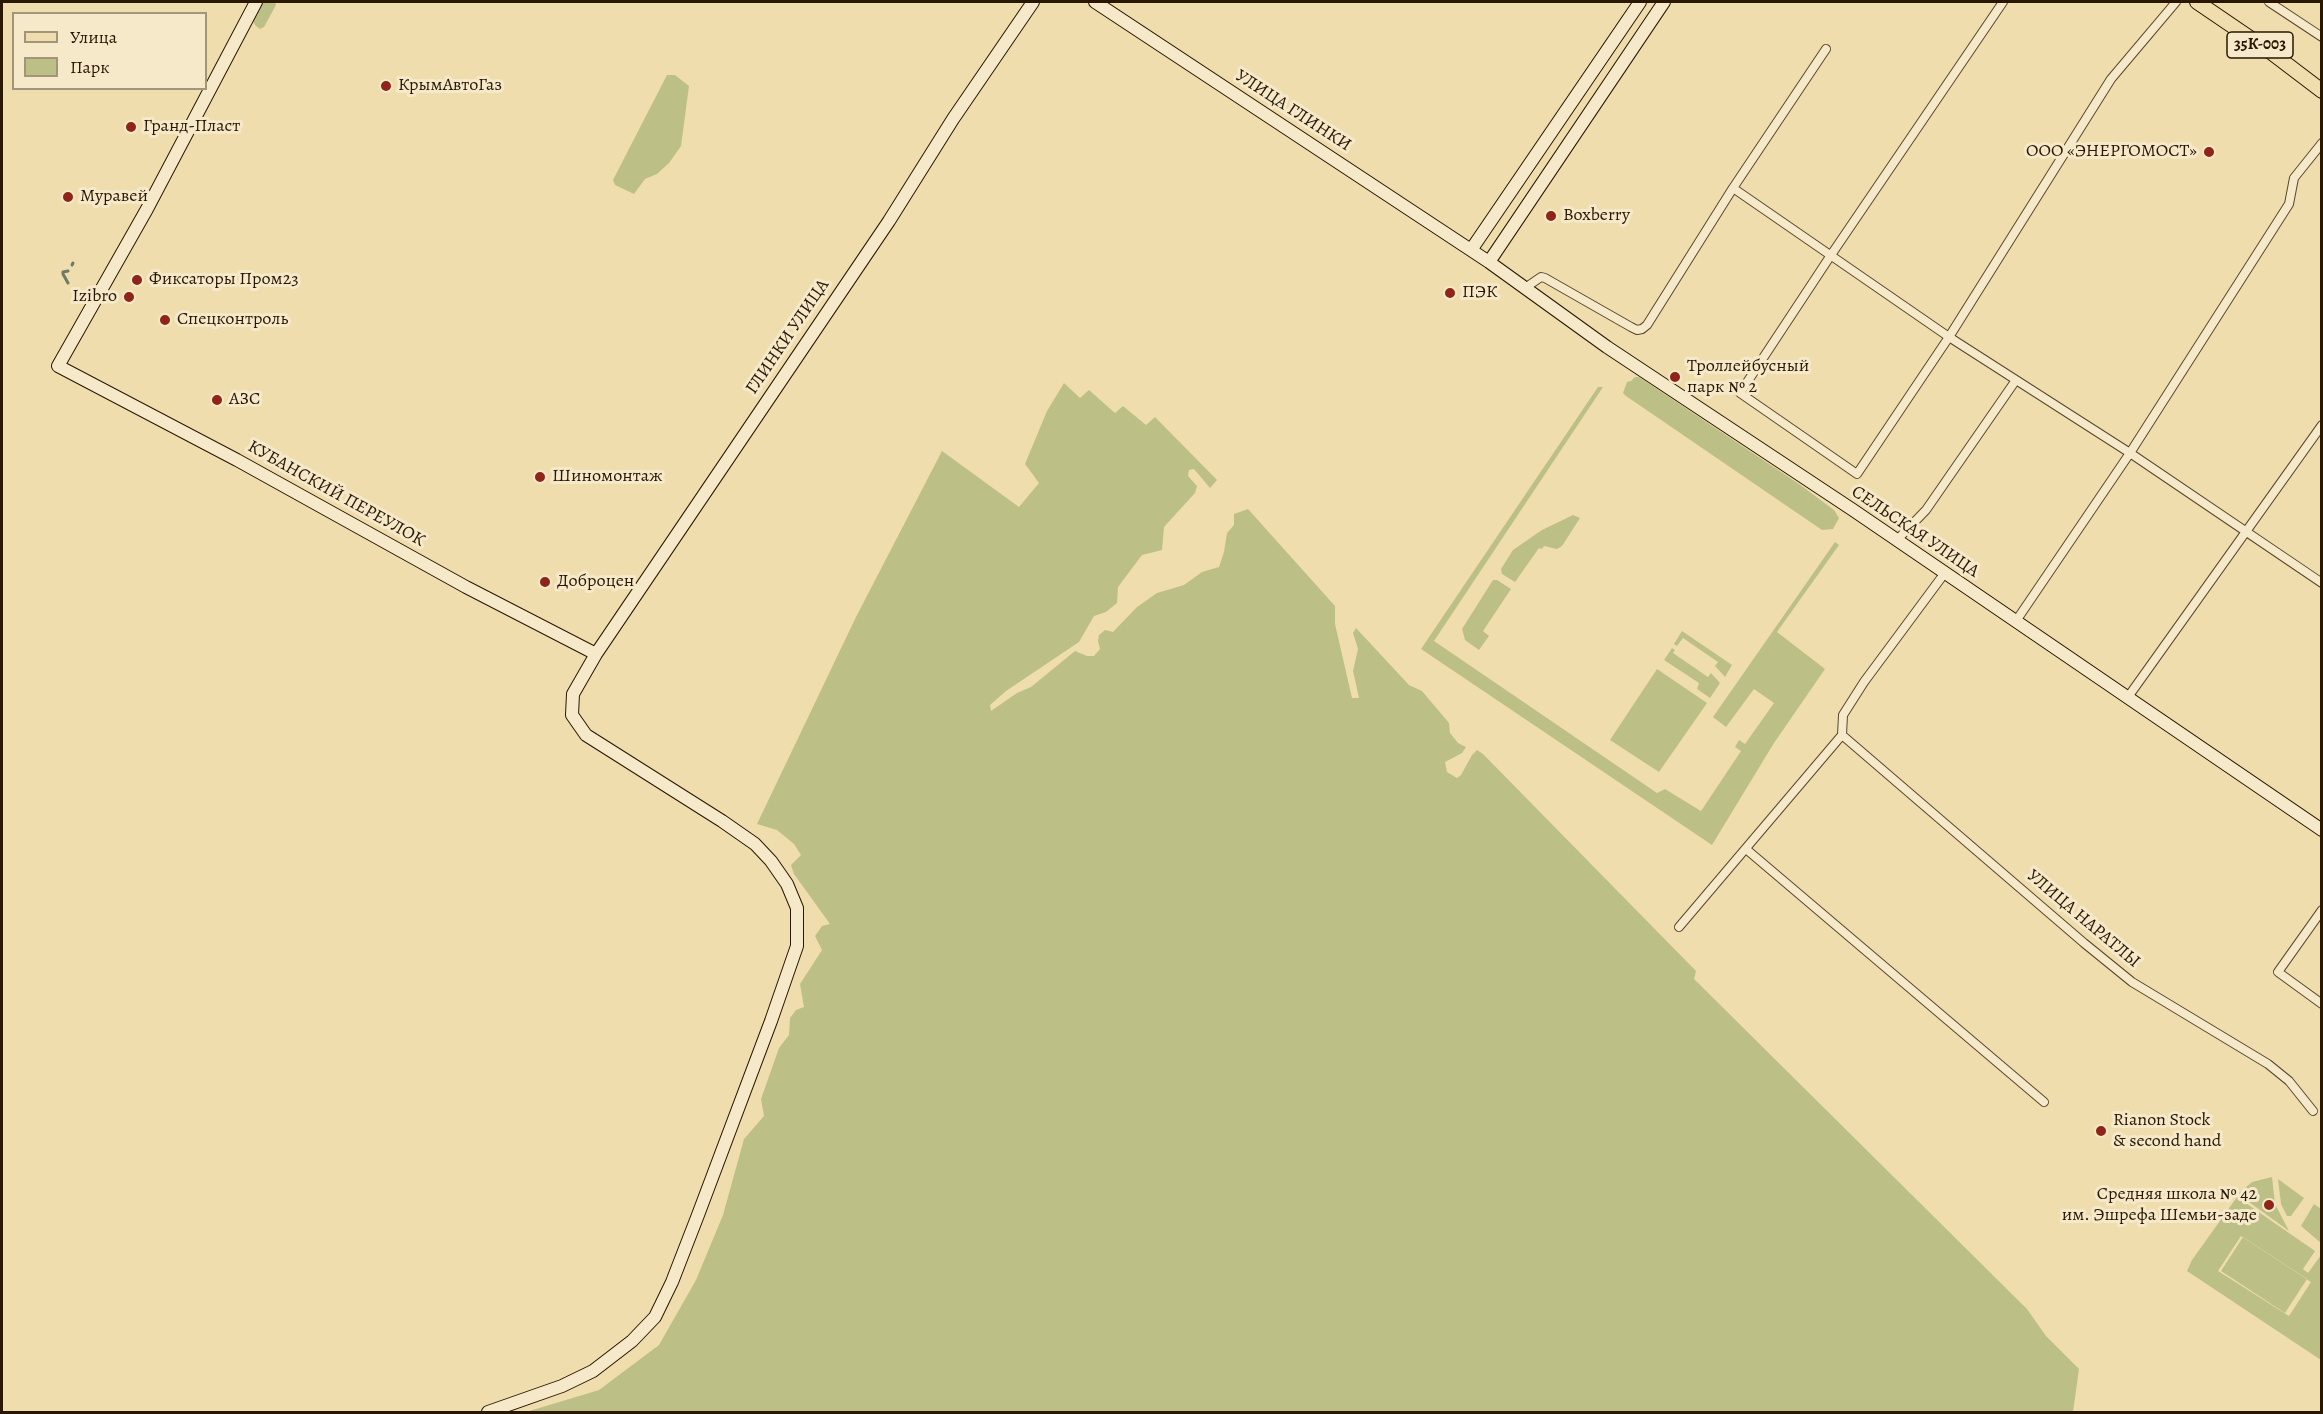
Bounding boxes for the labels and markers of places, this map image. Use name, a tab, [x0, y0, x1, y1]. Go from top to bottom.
place label: КрымАвтоГаз	[398, 75, 502, 97]
marker: КрымАвтоГаз	[379, 79, 393, 93]
place label: Гранд-Пласт	[143, 116, 240, 138]
marker: Гранд-Пласт	[124, 120, 138, 134]
place label: ООО «ЭНЕРГОМОСТ»	[2026, 141, 2197, 163]
marker: ООО «ЭНЕРГОМОСТ»	[2202, 145, 2216, 159]
place label: Муравей	[80, 186, 148, 208]
marker: Муравей	[61, 190, 75, 204]
place label: Boxberry	[1563, 205, 1630, 227]
marker: Boxberry	[1544, 209, 1558, 223]
place label: Фиксаторы Пром23	[149, 269, 299, 291]
marker: Фиксаторы Пром23	[130, 273, 144, 287]
place label: ПЭК	[1462, 282, 1497, 304]
place label: Izibro	[72, 286, 117, 308]
marker: ПЭК	[1443, 286, 1457, 300]
marker: Izibro	[122, 290, 136, 304]
place label: Спецконтроль	[177, 309, 288, 331]
marker: Спецконтроль	[158, 313, 172, 327]
place label: Троллейбусный парк № 2	[1687, 356, 1809, 398]
marker: Троллейбусный парк № 2	[1668, 370, 1682, 384]
place label: АЗС	[229, 389, 260, 411]
marker: АЗС	[210, 393, 224, 407]
place label: Шиномонтаж	[552, 466, 663, 488]
marker: Шиномонтаж	[533, 470, 547, 484]
place label: Доброцен	[557, 571, 634, 593]
marker: Доброцен	[538, 575, 552, 589]
place label: Rianon Stock & second hand	[2113, 1110, 2221, 1152]
marker: Rianon Stock & second hand	[2094, 1124, 2108, 1138]
place label: Средняя школа № 42 им. Эшрефа Шемьи-заде	[2062, 1184, 2257, 1226]
marker: Средняя школа № 42 им. Эшрефа Шемьи-заде	[2262, 1198, 2276, 1212]

